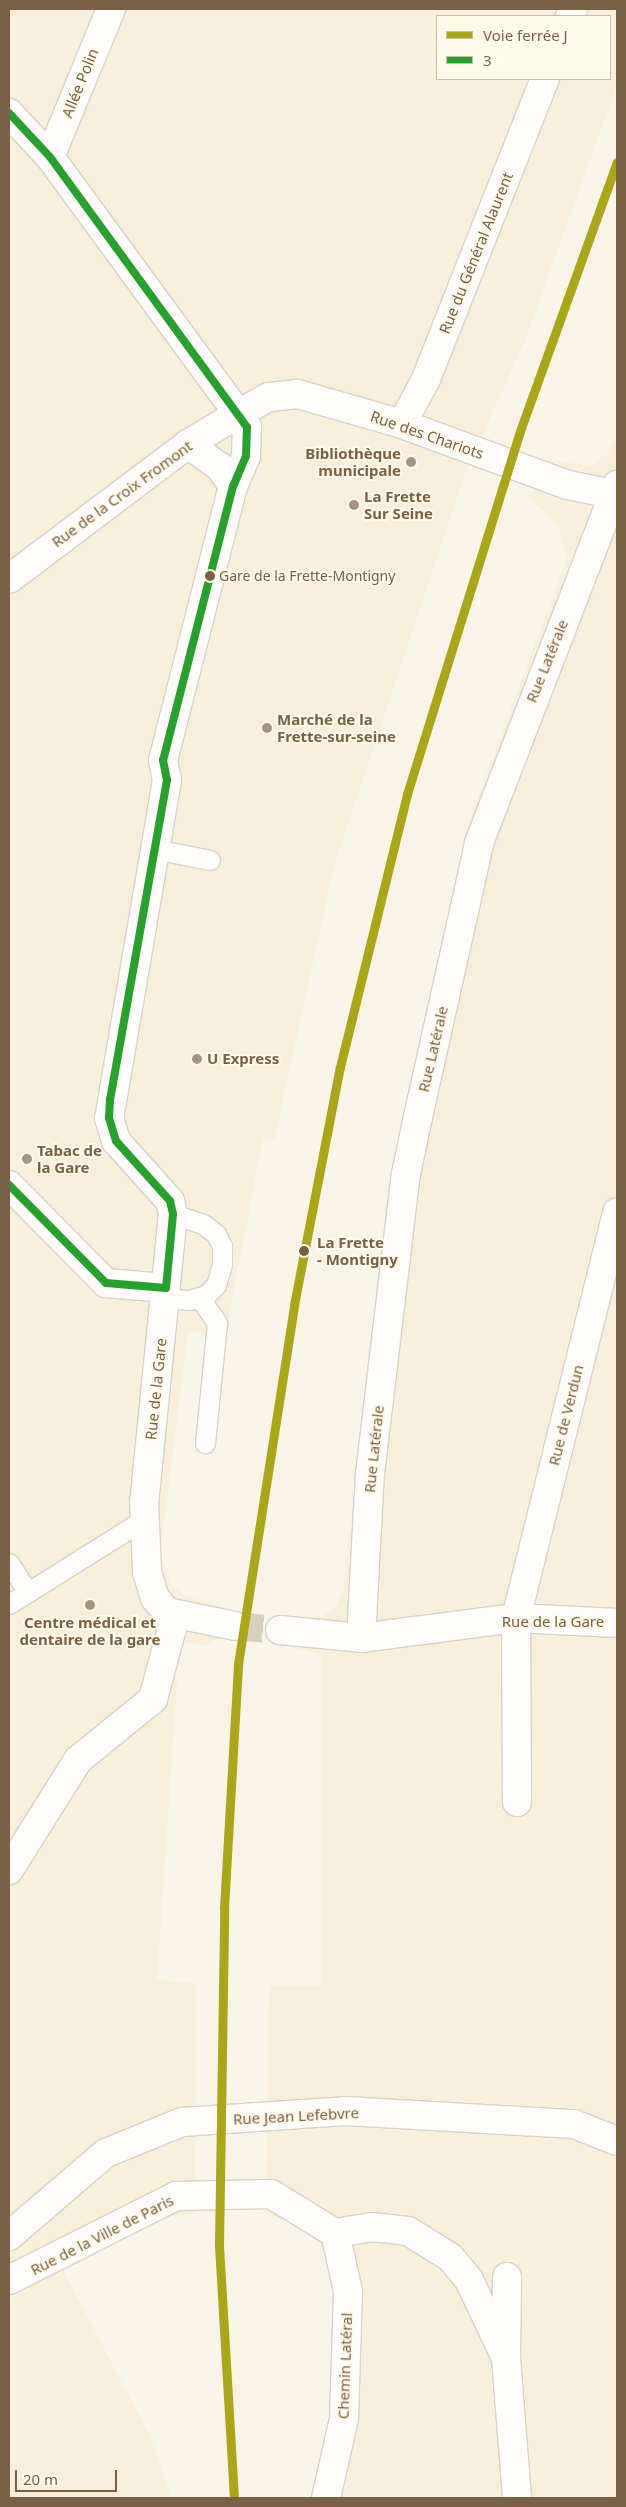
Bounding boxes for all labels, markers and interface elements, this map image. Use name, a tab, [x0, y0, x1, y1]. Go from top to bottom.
legend	[436, 15, 611, 80]
text: Voie ferrée J	[483, 25, 568, 45]
street label: Allée Polin	[58, 46, 102, 120]
text: 3	[483, 50, 492, 70]
street label: Rue du Général Alaurent	[435, 170, 517, 336]
street label: Rue des Chariots	[368, 407, 486, 463]
street label: Rue de la Croix Fromont	[48, 437, 196, 551]
place label: Bibliothèque municipale	[305, 444, 401, 479]
marker: Bibliothèque municipale	[405, 456, 417, 468]
place label: La Frette Sur Seine	[364, 487, 433, 522]
marker: La Frette Sur Seine	[348, 499, 360, 511]
place label: Gare de la Frette-Montigny	[219, 568, 395, 584]
marker: Gare de la Frette-Montigny	[205, 571, 215, 581]
street label: Rue Latérale	[522, 617, 572, 705]
place label: Marché de la Frette-sur-seine	[277, 710, 396, 745]
marker: Marché de la Frette-sur-seine	[261, 722, 273, 734]
street label: Rue Latérale	[414, 1004, 452, 1094]
place label: U Express	[207, 1050, 279, 1068]
marker: U Express	[191, 1053, 203, 1065]
place label: Tabac de la Gare	[37, 1141, 102, 1176]
marker: Tabac de la Gare	[21, 1153, 33, 1165]
place label: La Frette - Montigny	[317, 1233, 398, 1268]
marker: La Frette - Montigny	[295, 1242, 313, 1260]
street label: Rue de la Gare	[142, 1337, 170, 1441]
street label: Rue de Verdun	[545, 1363, 587, 1467]
street label: Rue Latérale	[360, 1404, 388, 1494]
marker: Centre médical et dentaire de la gare	[84, 1599, 96, 1611]
place label: Centre médical et dentaire de la gare	[20, 1613, 160, 1648]
street label: Rue de la Gare	[502, 1613, 604, 1631]
street label: Rue Jean Lefebvre	[233, 2104, 359, 2128]
street label: Rue de la Ville de Paris	[28, 2191, 176, 2279]
street label: Chemin Latéral	[334, 2312, 356, 2420]
scale bar	[18, 2460, 120, 2492]
text: 20 m	[23, 2469, 58, 2489]

